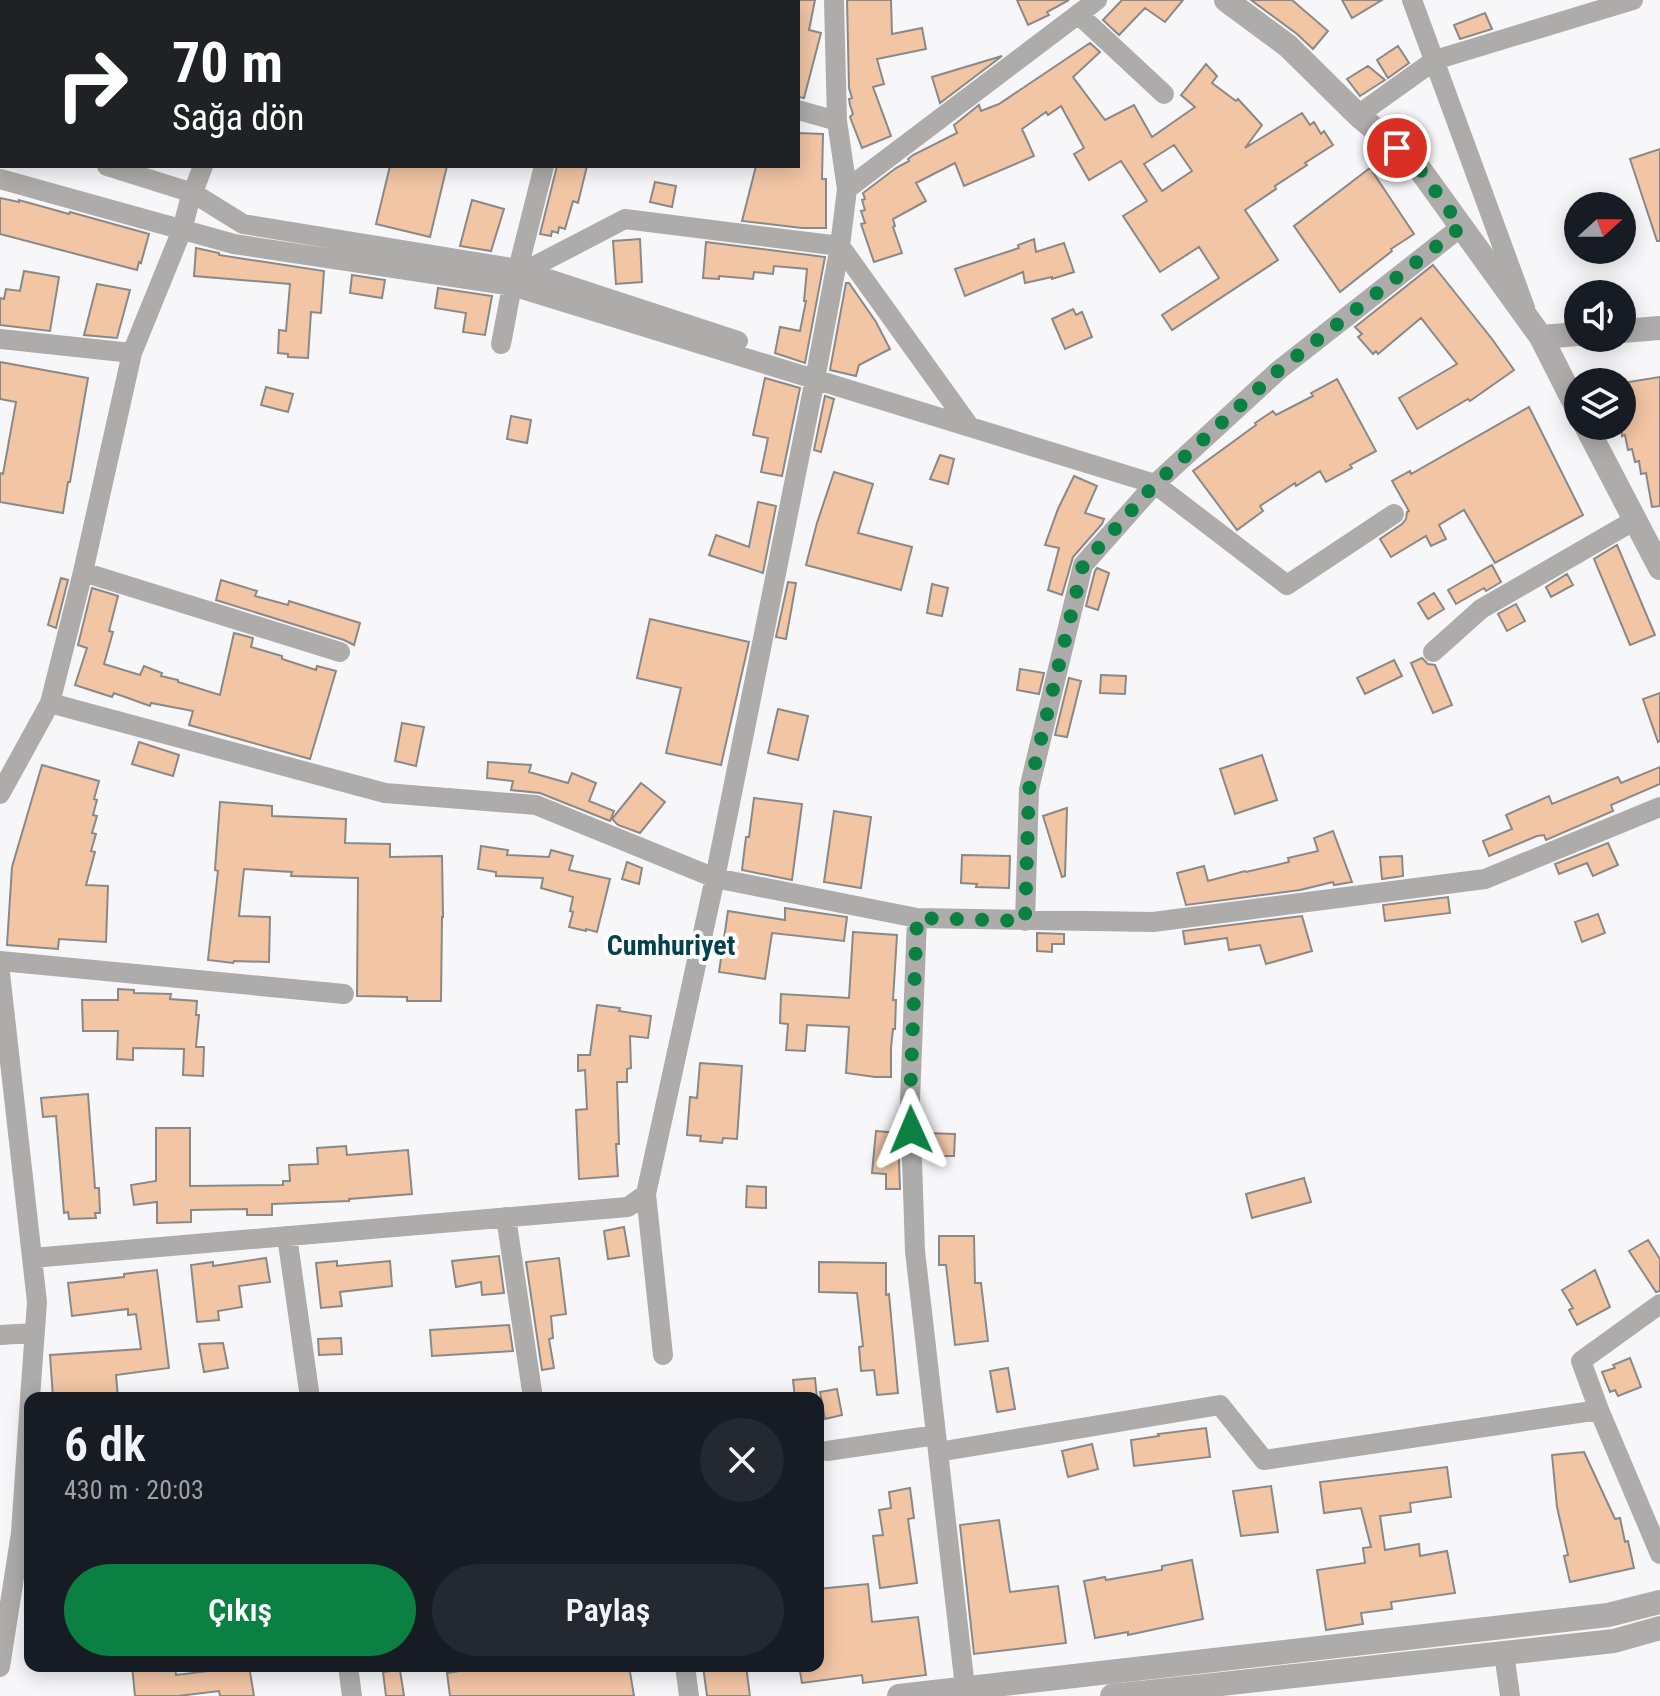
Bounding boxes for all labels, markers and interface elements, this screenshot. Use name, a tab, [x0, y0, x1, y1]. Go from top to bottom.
text: 70 m	[172, 30, 283, 96]
icon: right	[40, 32, 144, 136]
text: Sağa dön	[172, 97, 305, 139]
pin	[1363, 114, 1431, 182]
icon: arrive	[1375, 126, 1419, 170]
north arrow	[1564, 192, 1636, 264]
map controls	[1564, 192, 1636, 440]
button: sound	[1564, 280, 1636, 352]
button: layers	[1564, 368, 1636, 440]
district label: Cumhuriyet	[607, 929, 735, 962]
position arrow	[869, 1088, 953, 1172]
text: 6 dk	[64, 1416, 146, 1473]
button: close	[700, 1418, 784, 1502]
text: 430 m · 20:03	[64, 1475, 204, 1505]
button: Çıkış	[64, 1564, 416, 1656]
button: Paylaş	[432, 1564, 784, 1656]

